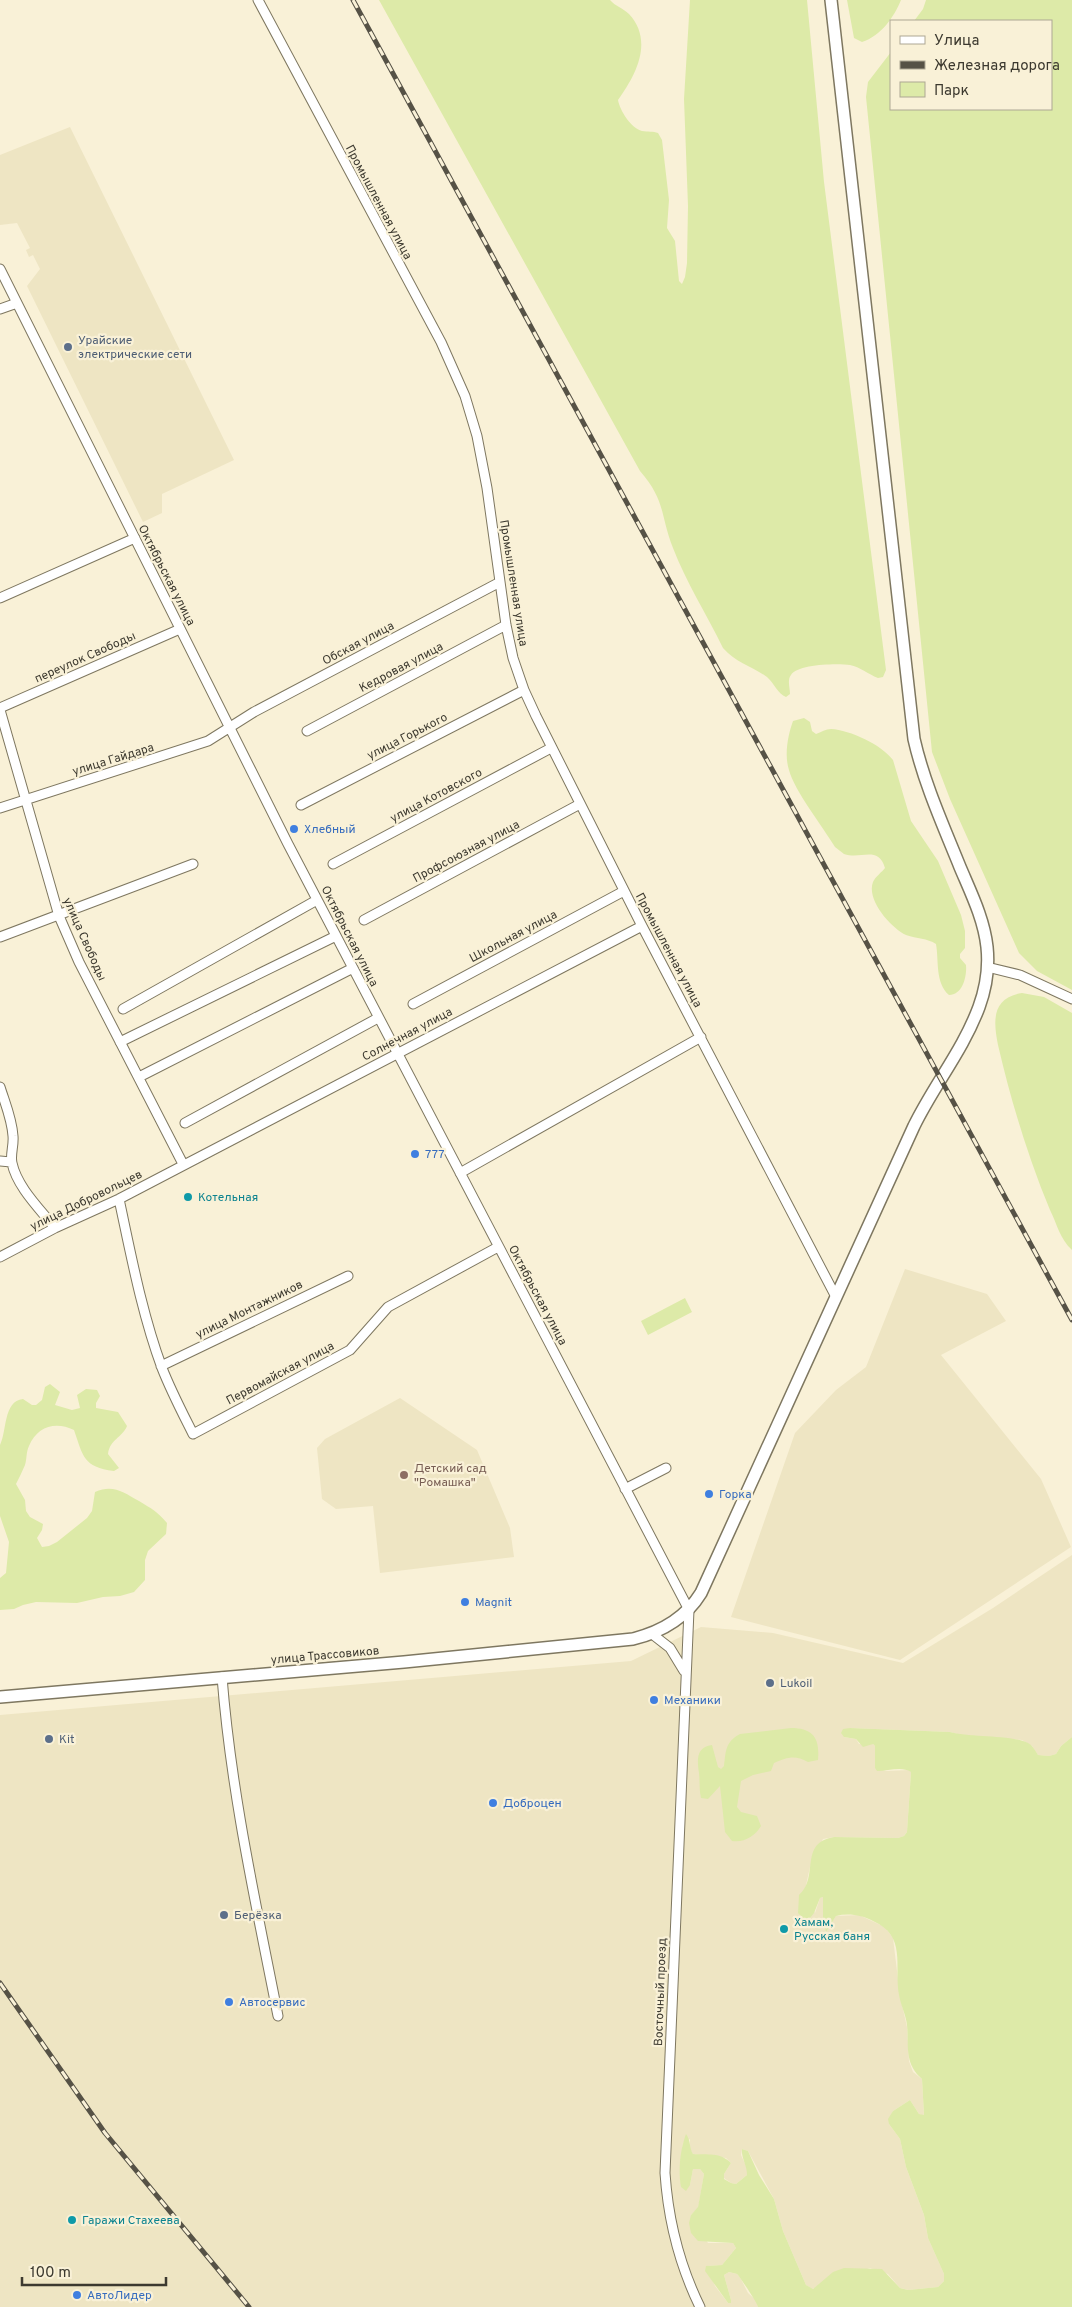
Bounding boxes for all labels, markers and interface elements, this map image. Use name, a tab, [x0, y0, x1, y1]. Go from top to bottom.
legend	[890, 20, 1052, 110]
text: Улица	[934, 32, 979, 51]
text: Железная дорога	[934, 57, 1060, 76]
text: Парк	[934, 82, 969, 101]
street label: Промышленная улица	[341, 142, 415, 263]
place label: Урайские электрические сети	[78, 333, 192, 363]
marker: Урайские электрические сети	[62, 341, 74, 353]
street label: Промышленная улица	[495, 519, 531, 648]
street label: Октябрьская улица	[134, 522, 198, 629]
street label: Обская улица	[320, 618, 397, 669]
street label: переулок Свободы	[32, 628, 138, 687]
street label: Кедровая улица	[357, 639, 446, 697]
street label: улица Горького	[364, 710, 451, 764]
street label: улица Гайдара	[71, 740, 156, 780]
street label: улица Котовского	[388, 765, 486, 827]
street label: Профсоюзная улица	[410, 817, 523, 887]
place label: Хлебный	[304, 822, 356, 838]
marker: Хлебный	[288, 823, 300, 835]
street label: Октябрьская улица	[317, 883, 381, 990]
street label: Промышленная улица	[631, 890, 705, 1011]
street label: улица Свободы	[59, 895, 110, 984]
street label: Школьная улица	[467, 907, 560, 967]
street label: Солнечная улица	[359, 1004, 455, 1065]
place label: 777	[425, 1147, 445, 1163]
marker: 777	[409, 1148, 421, 1160]
street label: улица Добровольцев	[28, 1167, 145, 1235]
place label: Котельная	[198, 1190, 258, 1206]
marker: Котельная	[182, 1191, 194, 1203]
street label: Октябрьская улица	[504, 1243, 570, 1348]
street label: улица Монтажников	[193, 1277, 306, 1343]
street label: Первомайская улица	[224, 1339, 337, 1409]
place label: Детский сад "Ромашка"	[414, 1461, 487, 1491]
marker: Детский сад "Ромашка"	[398, 1469, 410, 1481]
place label: Горка	[719, 1487, 752, 1503]
marker: Горка	[703, 1488, 715, 1500]
place label: Magnit	[475, 1595, 512, 1611]
marker: Magnit	[459, 1596, 471, 1608]
street label: улица Трассовиков	[270, 1643, 380, 1669]
place label: Lukoil	[780, 1676, 812, 1692]
marker: Lukoil	[764, 1677, 776, 1689]
place label: Механики	[664, 1693, 721, 1709]
marker: Механики	[648, 1694, 660, 1706]
place label: Kit	[59, 1732, 75, 1748]
marker: Kit	[43, 1733, 55, 1745]
place label: Доброцен	[503, 1796, 562, 1812]
marker: Доброцен	[487, 1797, 499, 1809]
place label: Берёзка	[234, 1908, 282, 1924]
marker: Берёзка	[218, 1909, 230, 1921]
place label: Хамам, Русская баня	[794, 1915, 870, 1945]
marker: Хамам, Русская баня	[778, 1923, 790, 1935]
street label: Восточный проезд	[651, 1938, 671, 2046]
place label: Автосервис	[239, 1995, 305, 2011]
marker: Автосервис	[223, 1996, 235, 2008]
place label: Гаражи Стахеева	[82, 2213, 180, 2229]
marker: Гаражи Стахеева	[66, 2214, 78, 2226]
scale bar	[22, 2254, 166, 2286]
text: 100 m	[30, 2264, 71, 2283]
place label: АвтоЛидер	[87, 2288, 152, 2304]
marker: АвтоЛидер	[71, 2289, 83, 2301]

